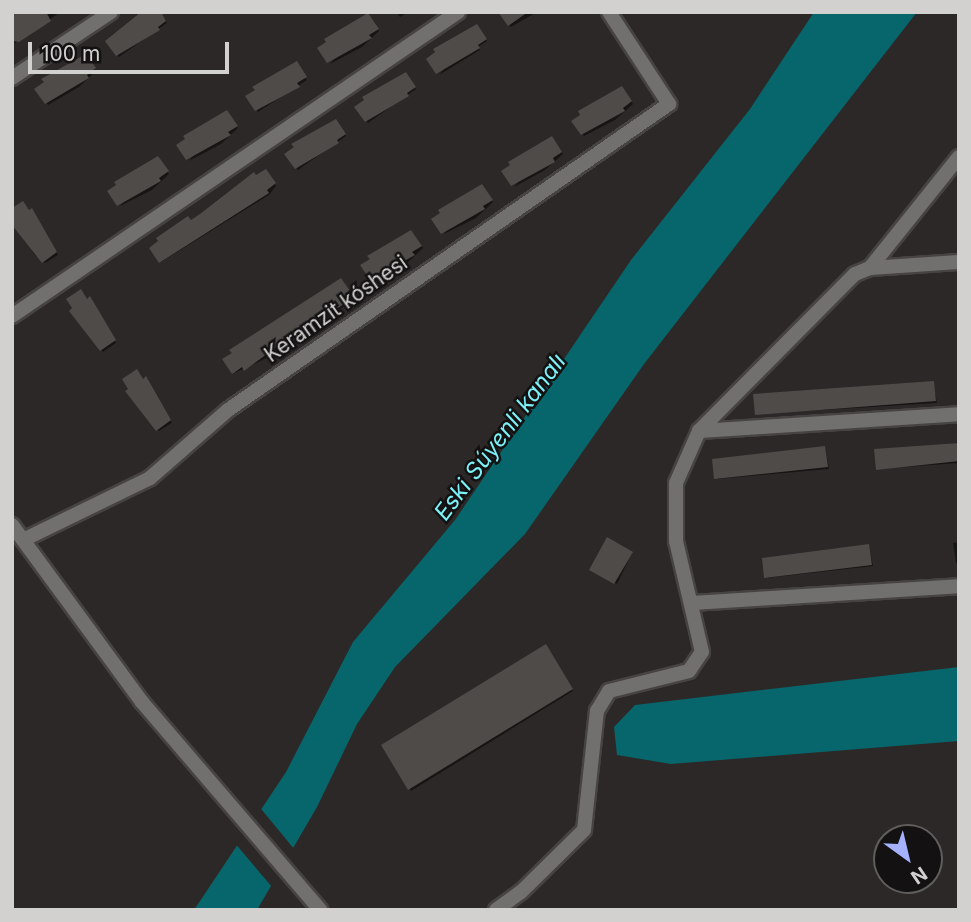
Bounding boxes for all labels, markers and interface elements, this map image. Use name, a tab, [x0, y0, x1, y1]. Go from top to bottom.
scale bar	[32, 28, 233, 72]
text: 100 m	[41, 41, 100, 66]
street label: Keramzit kóshesi	[260, 250, 412, 368]
water label: Eski Súyenli kanalı	[428, 348, 572, 526]
north arrow	[873, 824, 943, 894]
text: N	[906, 862, 931, 889]

